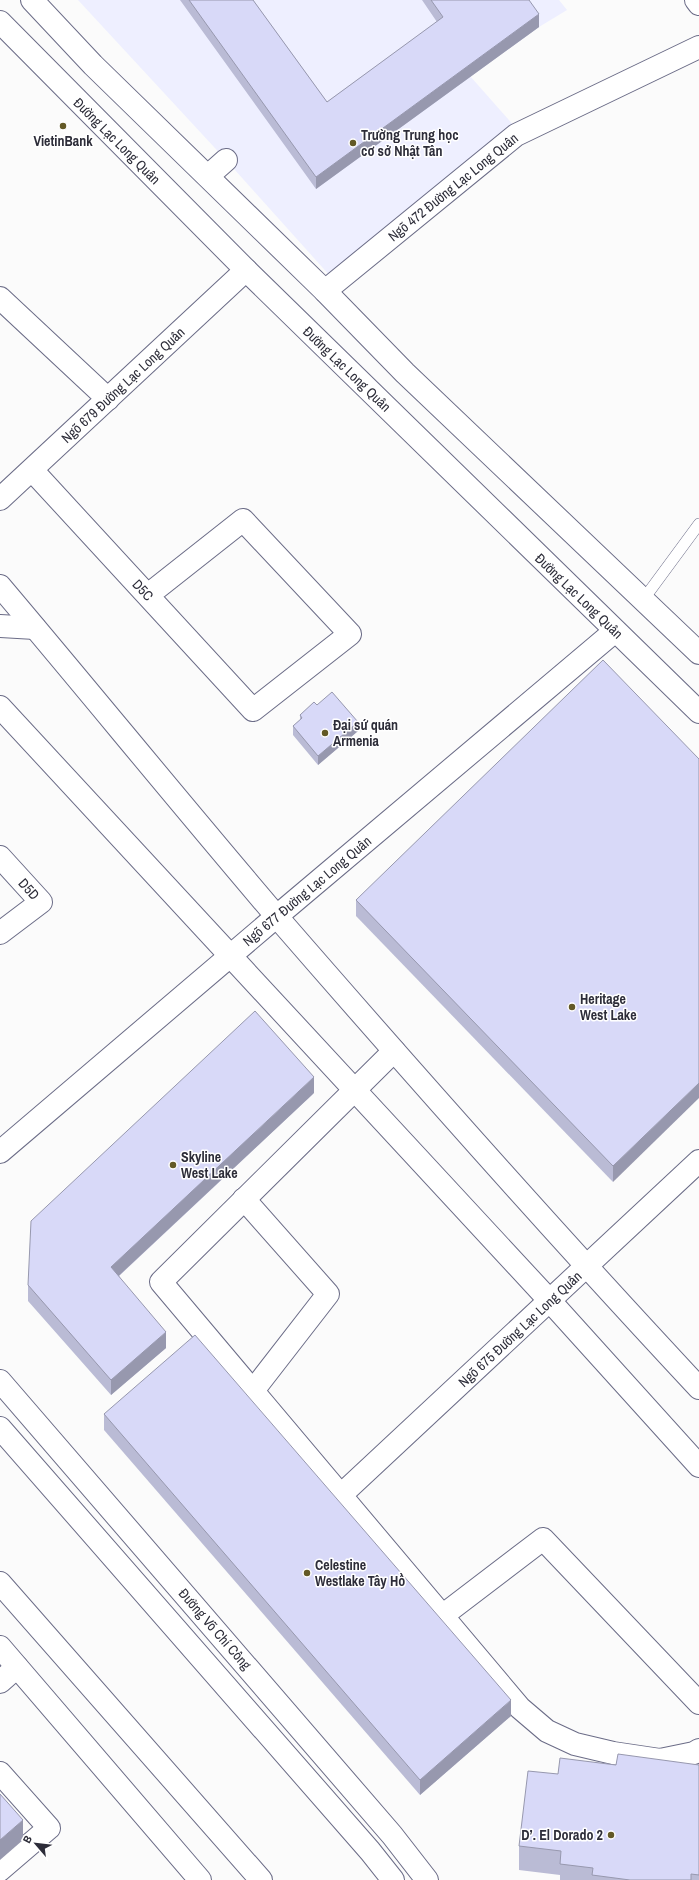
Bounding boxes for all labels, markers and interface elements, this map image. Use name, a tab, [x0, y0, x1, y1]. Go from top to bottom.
street label: Đường Lạc Long Quân	[70, 94, 164, 188]
marker: VietinBank	[58, 121, 68, 131]
place label: Trường Trung học cơ sở Nhật Tân	[361, 126, 459, 160]
street label: Ngõ 472 Đường Lạc Long Quân	[384, 129, 522, 245]
place label: VietinBank	[33, 132, 93, 150]
marker: Trường Trung học cơ sở Nhật Tân	[348, 138, 358, 148]
street label: Đường Lạc Long Quân	[299, 322, 395, 416]
street label: Ngõ 679 Đường Lạc Long Quân	[58, 323, 188, 447]
street label: Đường Lạc Long Quân	[531, 549, 627, 643]
street label: D5C	[129, 575, 157, 605]
place label: Đại sứ quán Armenia	[333, 716, 398, 750]
marker: Đại sứ quán Armenia	[320, 728, 330, 738]
street label: Ngõ 677 Đường Lạc Long Quân	[239, 832, 375, 950]
street label: D5D	[15, 874, 43, 904]
place label: Heritage West Lake	[580, 990, 637, 1024]
marker: Heritage West Lake	[567, 1002, 577, 1012]
place label: Skyline West Lake	[181, 1148, 238, 1182]
marker: Skyline West Lake	[168, 1160, 178, 1170]
street label: Ngõ 675 Đường Lạc Long Quân	[455, 1267, 585, 1391]
place label: Celestine Westlake Tây Hồ	[315, 1556, 405, 1590]
marker: Celestine Westlake Tây Hồ	[302, 1568, 312, 1578]
street label: Đường Võ Chí Công	[175, 1585, 256, 1674]
north arrow	[16, 1824, 56, 1864]
place label: D’. El Dorado 2	[521, 1826, 603, 1844]
marker: D’. El Dorado 2	[606, 1830, 616, 1840]
text: B	[19, 1833, 35, 1845]

